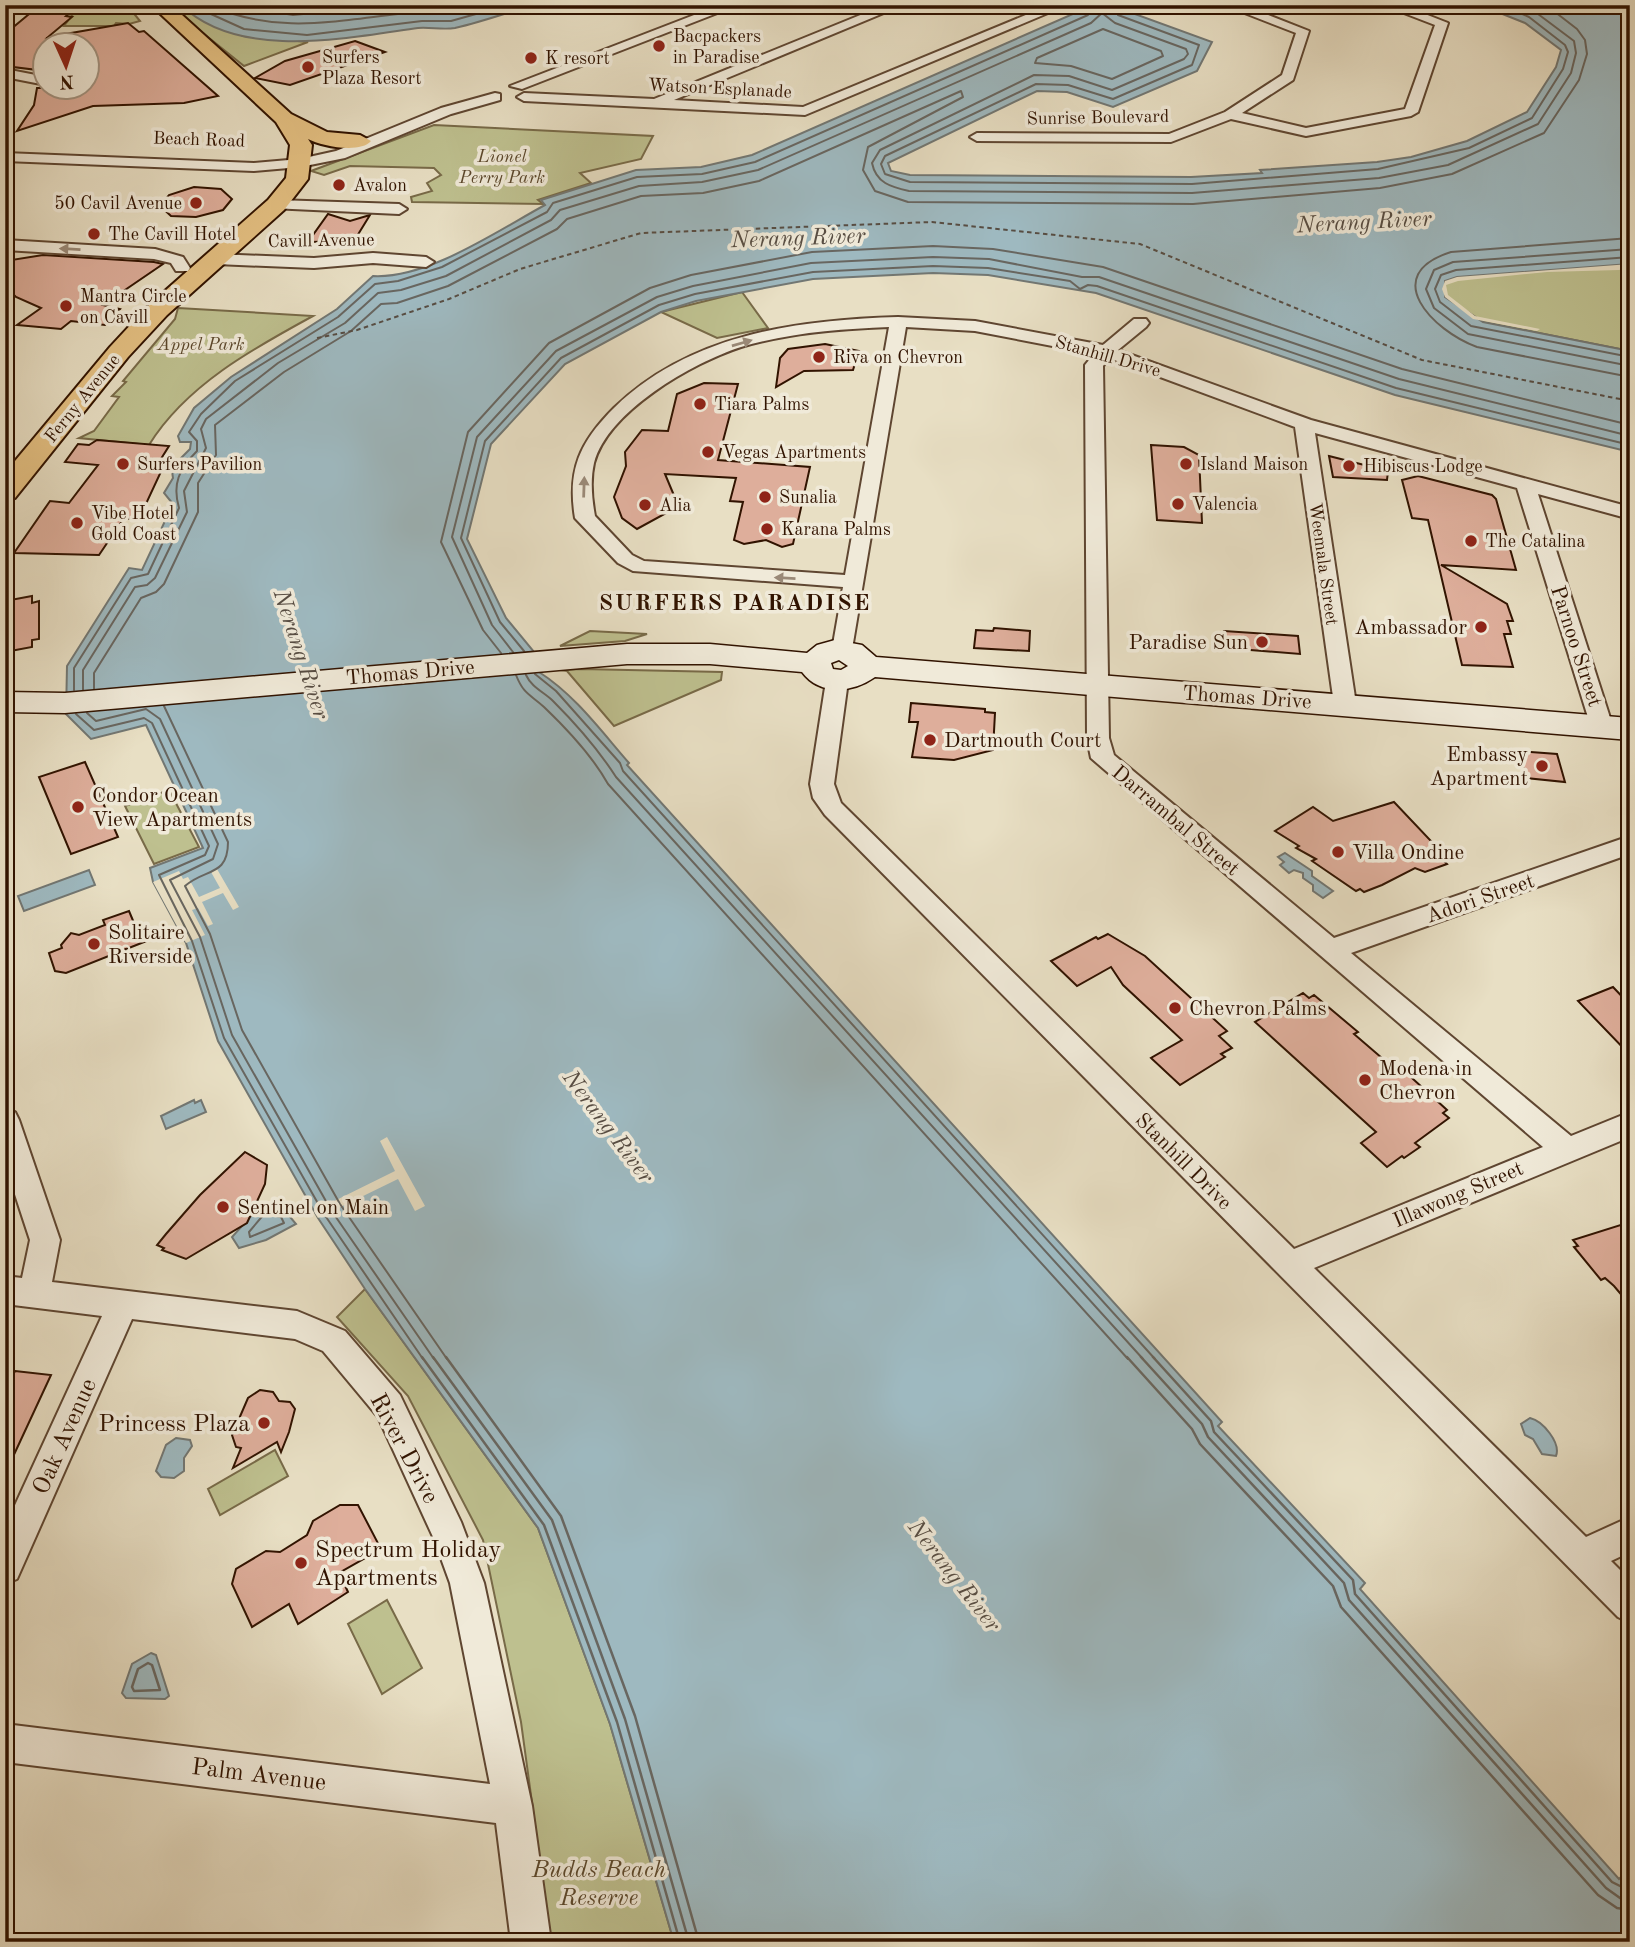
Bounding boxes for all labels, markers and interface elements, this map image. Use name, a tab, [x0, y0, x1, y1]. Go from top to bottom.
place label: Bacpackers in Paradise	[673, 28, 761, 67]
north arrow	[32, 32, 102, 102]
marker: Bacpackers in Paradise	[651, 38, 667, 54]
place label: Surfers Plaza Resort	[322, 49, 421, 88]
marker: K resort	[523, 50, 539, 66]
place label: K resort	[545, 50, 610, 68]
marker: Surfers Plaza Resort	[300, 59, 316, 75]
text: N	[59, 71, 75, 90]
street label: Watson Esplanade	[648, 76, 792, 102]
street label: Sunrise Boulevard	[1027, 108, 1169, 128]
street label: Beach Road	[152, 129, 245, 151]
park label: Lionel Perry Park	[458, 148, 545, 187]
marker: Avalon	[331, 177, 347, 193]
place label: Avalon	[353, 177, 407, 195]
place label: 50 Cavil Avenue	[54, 195, 182, 213]
marker: 50 Cavil Avenue	[188, 195, 204, 211]
water label: Nerang River	[1295, 207, 1433, 239]
water label: Nerang River	[729, 225, 867, 253]
marker: The Cavill Hotel	[86, 226, 102, 242]
place label: The Cavill Hotel	[108, 226, 236, 244]
street label: Cavill Avenue	[268, 231, 375, 251]
one-way arrow	[59, 243, 81, 254]
place label: Mantra Circle on Cavill	[80, 288, 187, 327]
marker: Mantra Circle on Cavill	[58, 298, 74, 314]
street label: Stanhill Drive	[1053, 333, 1162, 381]
park label: Appel Park	[156, 336, 245, 354]
one-way arrow	[731, 337, 752, 347]
marker: Riva on Chevron	[811, 349, 827, 365]
place label: Riva on Chevron	[833, 349, 963, 367]
street label: Ferny Avenue	[42, 351, 124, 446]
marker: Tiara Palms	[692, 396, 708, 412]
place label: Tiara Palms	[714, 396, 809, 414]
marker: Vegas Apartments	[700, 444, 716, 460]
place label: Vegas Apartments	[722, 444, 866, 462]
marker: Surfers Pavilion	[115, 456, 131, 472]
place label: Surfers Pavilion	[137, 456, 262, 474]
marker: Island Maison	[1178, 456, 1194, 472]
place label: Island Maison	[1200, 456, 1308, 474]
marker: Hibiscus Lodge	[1341, 458, 1357, 474]
place label: Hibiscus Lodge	[1363, 458, 1483, 476]
one-way arrow	[578, 475, 589, 497]
marker: Sunalia	[757, 489, 773, 505]
place label: Sunalia	[779, 489, 837, 507]
marker: Valencia	[1170, 496, 1186, 512]
place label: Valencia	[1192, 496, 1258, 514]
marker: Alia	[637, 497, 653, 513]
place label: Alia	[659, 497, 691, 515]
street label: Weemala Street	[1305, 502, 1341, 627]
place label: Vibe Hotel Gold Coast	[91, 505, 176, 544]
marker: Vibe Hotel Gold Coast	[69, 515, 85, 531]
marker: Karana Palms	[759, 521, 775, 537]
place label: Karana Palms	[781, 521, 891, 539]
marker: The Catalina	[1463, 533, 1479, 549]
place label: The Catalina	[1485, 533, 1586, 551]
one-way arrow	[774, 572, 796, 583]
street label: Parnoo Street	[1546, 583, 1605, 710]
water label: Nerang River	[268, 586, 333, 724]
district label: SURFERS PARADISE	[599, 592, 871, 615]
place label: Ambassador	[1355, 618, 1467, 639]
marker: Ambassador	[1473, 619, 1489, 635]
place label: Paradise Sun	[1128, 633, 1248, 654]
marker: Paradise Sun	[1254, 634, 1270, 650]
street label: Thomas Drive	[345, 657, 475, 690]
street label: Thomas Drive	[1182, 684, 1312, 713]
place label: Dartmouth Court	[944, 731, 1101, 752]
marker: Dartmouth Court	[922, 732, 938, 748]
place label: Embassy Apartment	[1430, 745, 1528, 790]
marker: Embassy Apartment	[1534, 758, 1550, 774]
street label: Darrambal Street	[1107, 762, 1243, 880]
place label: Condor Ocean View Apartments	[92, 786, 252, 831]
marker: Condor Ocean View Apartments	[70, 799, 86, 815]
place label: Villa Ondine	[1352, 843, 1464, 864]
marker: Villa Ondine	[1330, 844, 1346, 860]
street label: Adori Street	[1424, 871, 1537, 928]
place label: Solitaire Riverside	[108, 923, 193, 968]
marker: Solitaire Riverside	[86, 936, 102, 952]
place label: Chevron Palms	[1189, 999, 1327, 1020]
marker: Chevron Palms	[1167, 1000, 1183, 1016]
place label: Modena in Chevron	[1379, 1059, 1472, 1104]
water label: Nerang River	[557, 1065, 658, 1189]
marker: Modena in Chevron	[1357, 1072, 1373, 1088]
street label: Stanhill Drive	[1131, 1110, 1235, 1214]
street label: Illawong Street	[1390, 1158, 1527, 1232]
place label: Sentinel on Main	[237, 1198, 389, 1219]
marker: Sentinel on Main	[215, 1199, 231, 1215]
street label: Oak Avenue	[30, 1375, 102, 1498]
street label: River Drive	[364, 1390, 442, 1508]
place label: Princess Plaza	[98, 1413, 250, 1437]
marker: Princess Plaza	[256, 1415, 272, 1431]
water label: Nerang River	[902, 1515, 1005, 1638]
place label: Spectrum Holiday Apartments	[315, 1539, 501, 1591]
marker: Spectrum Holiday Apartments	[293, 1555, 309, 1571]
street label: Palm Avenue	[190, 1756, 328, 1796]
park label: Budds Beach Reserve	[531, 1859, 666, 1911]

